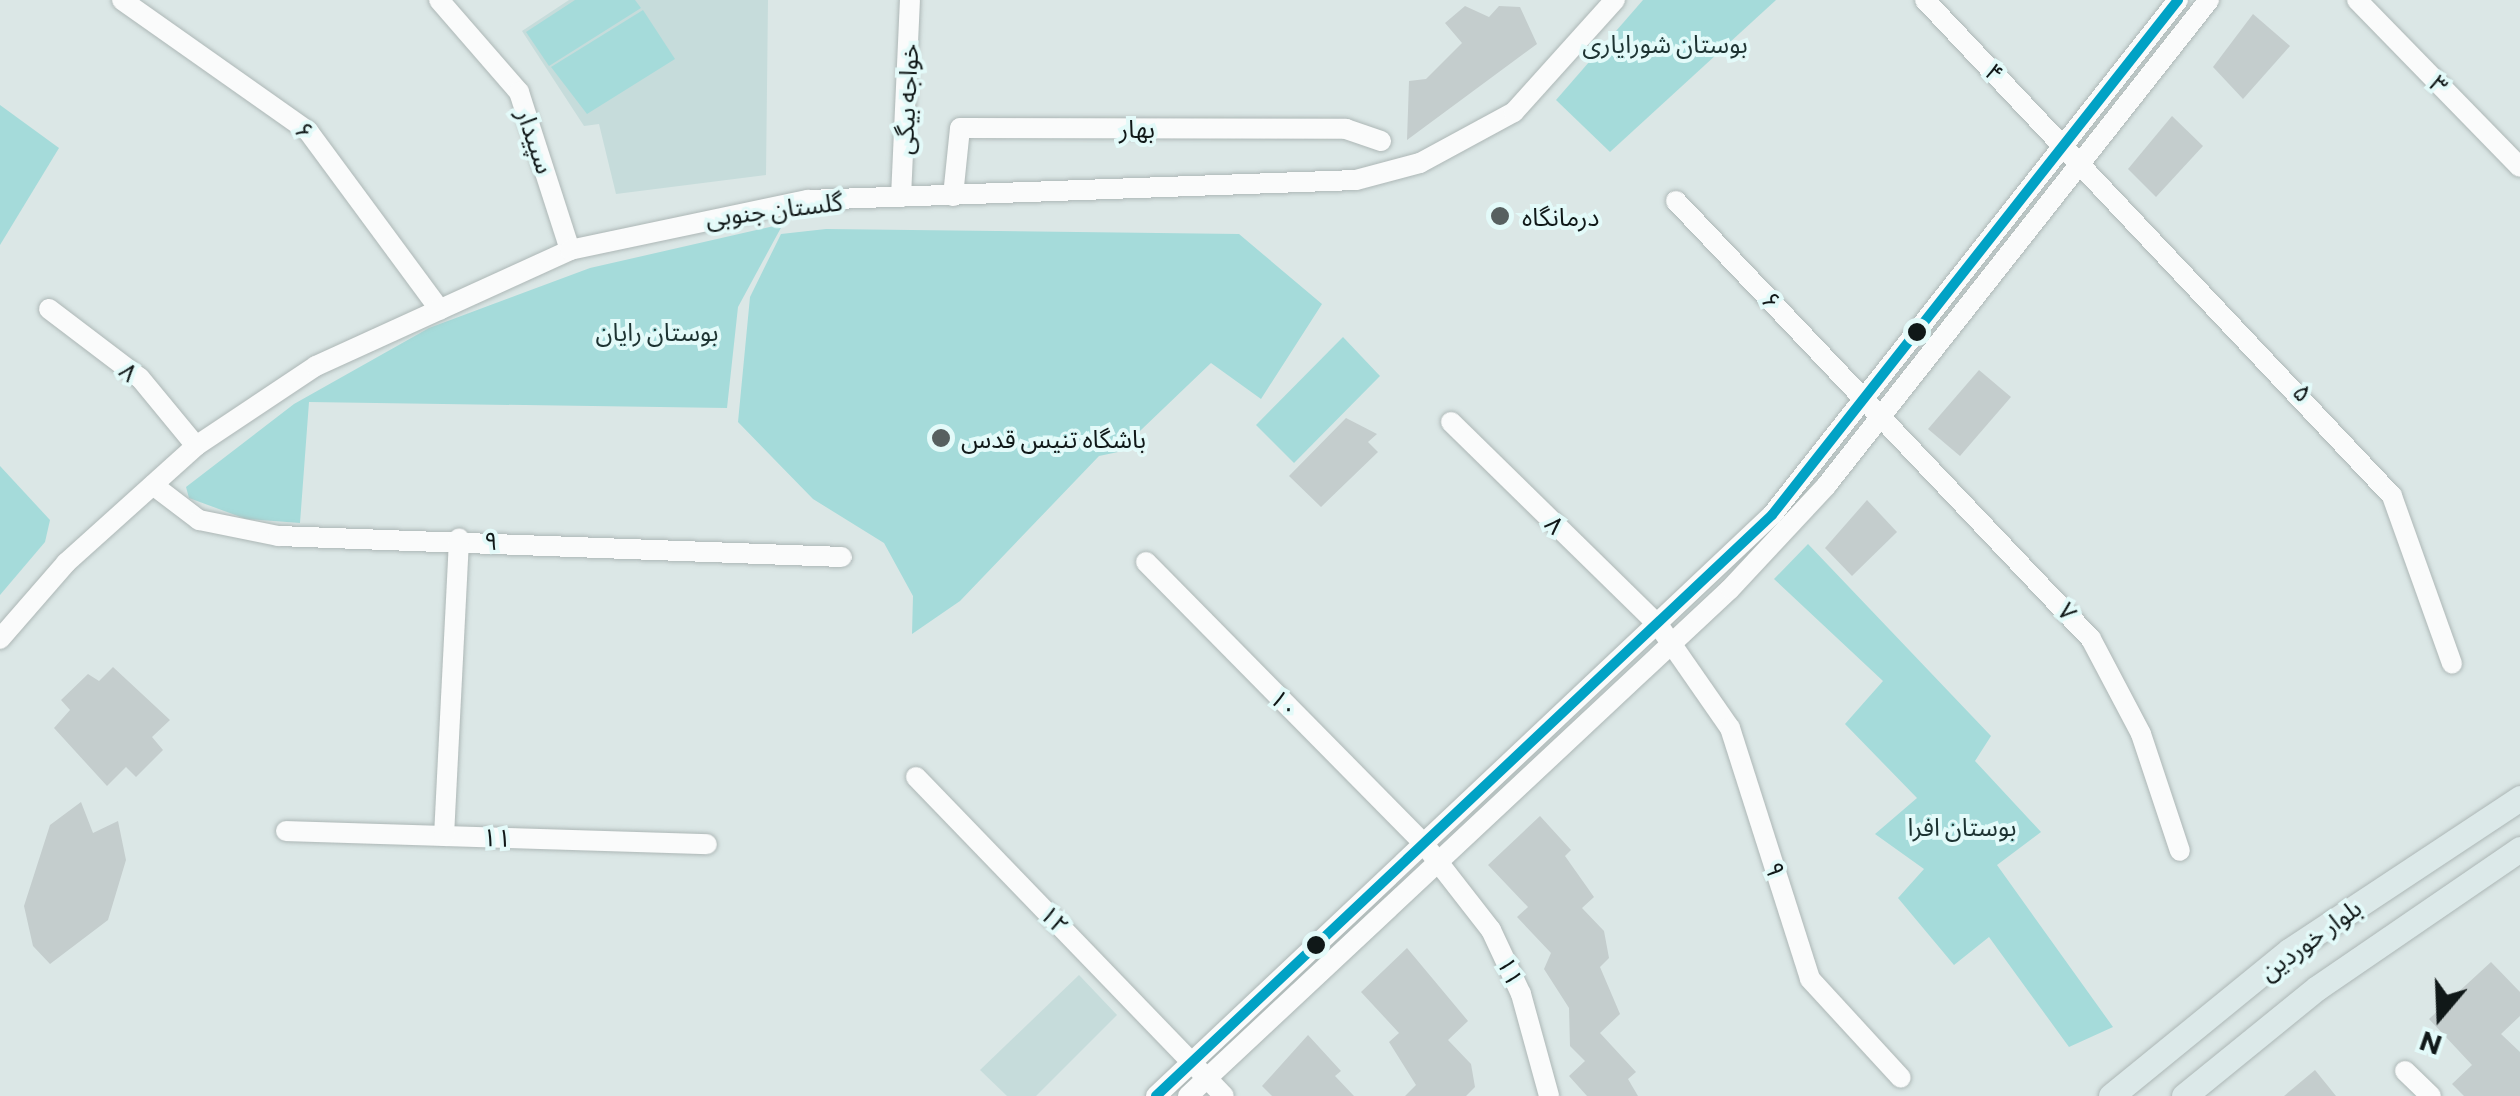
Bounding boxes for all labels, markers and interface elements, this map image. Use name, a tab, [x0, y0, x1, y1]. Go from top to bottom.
park label: بوستان شورایاری	[1582, 28, 1748, 58]
street label: خواجه بیگی	[888, 43, 924, 155]
street label: ۴	[1979, 56, 2011, 88]
street label: ۳	[2423, 68, 2455, 100]
street label: سپیدار	[511, 105, 561, 177]
street label: بهار	[1119, 113, 1155, 143]
street label: ۶	[289, 114, 321, 146]
street label: گلستان جنوبی	[704, 186, 844, 232]
place label: درمانگاه	[1522, 201, 1599, 231]
marker: درمانگاه	[1487, 203, 1513, 229]
street label: ۶	[1756, 284, 1788, 316]
park label: بوستان رایان	[595, 316, 719, 346]
unlabelled marker	[1907, 322, 1927, 342]
street label: ۸	[114, 355, 144, 387]
street label: ۵	[2287, 376, 2319, 408]
place label: باشگاه تنیس قدس	[961, 423, 1146, 453]
marker: باشگاه تنیس قدس	[930, 427, 952, 449]
street label: ۸	[1539, 508, 1571, 540]
street label: ۹	[483, 525, 499, 555]
street label: ۷	[2052, 596, 2084, 626]
street label: ۱۰	[1264, 682, 1306, 724]
park label: بوستان افرا	[1908, 811, 2016, 841]
street label: ۱۱	[482, 822, 512, 852]
street label: ۹	[1760, 859, 1792, 879]
street label: بلوار خوردین	[2253, 892, 2367, 986]
street label: ۱۲	[1034, 898, 1076, 940]
unlabelled marker	[1306, 935, 1326, 955]
street label: ۱۱	[1491, 952, 1531, 990]
north arrow	[2390, 966, 2490, 1066]
text: N	[2415, 1025, 2446, 1064]

